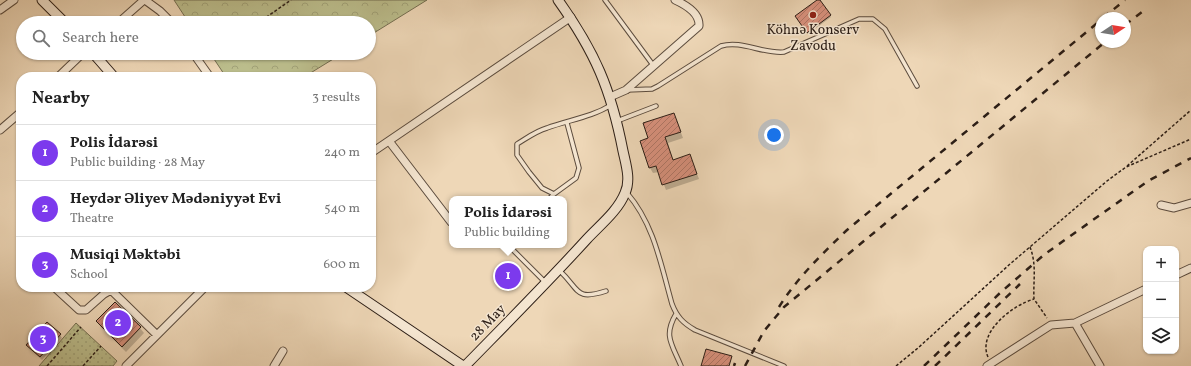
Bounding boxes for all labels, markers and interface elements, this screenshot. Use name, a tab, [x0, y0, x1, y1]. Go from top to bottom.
marker: Köhnə Konserv Zavodu	[808, 10, 818, 20]
north arrow	[1095, 12, 1131, 48]
search box	[16, 16, 376, 60]
place label: Köhnə Konserv Zavodu	[766, 21, 860, 56]
icon: search	[30, 27, 52, 49]
text: Search here	[62, 28, 139, 49]
text: Nearby	[32, 87, 90, 110]
text: 3 results	[312, 89, 360, 107]
your location	[764, 125, 784, 145]
text: Polis İdarəsi	[70, 133, 158, 154]
text: 1	[42, 144, 48, 162]
text: 240 m	[324, 144, 360, 162]
text: Public building · 28 May	[70, 154, 205, 172]
text: Heydər Əliyev Mədəniyyət Evi	[70, 189, 281, 210]
popup	[449, 196, 567, 248]
text: 2	[42, 200, 48, 218]
text: 540 m	[324, 200, 360, 218]
text: Polis İdarəsi	[464, 203, 552, 224]
text: Theatre	[70, 210, 114, 228]
text: Public building	[464, 224, 550, 242]
text: Musiqi Məktəbi	[70, 245, 181, 266]
map controls	[1143, 246, 1179, 354]
button: +	[1143, 246, 1179, 282]
text: 3	[42, 256, 48, 274]
text: 600 m	[323, 256, 360, 274]
pin: 1	[495, 261, 521, 291]
text: School	[70, 266, 108, 284]
button: −	[1143, 282, 1179, 318]
street label: 28 May	[466, 300, 511, 346]
pin: 2	[105, 308, 131, 338]
button: layers	[1143, 318, 1179, 354]
pin: 3	[30, 324, 56, 354]

